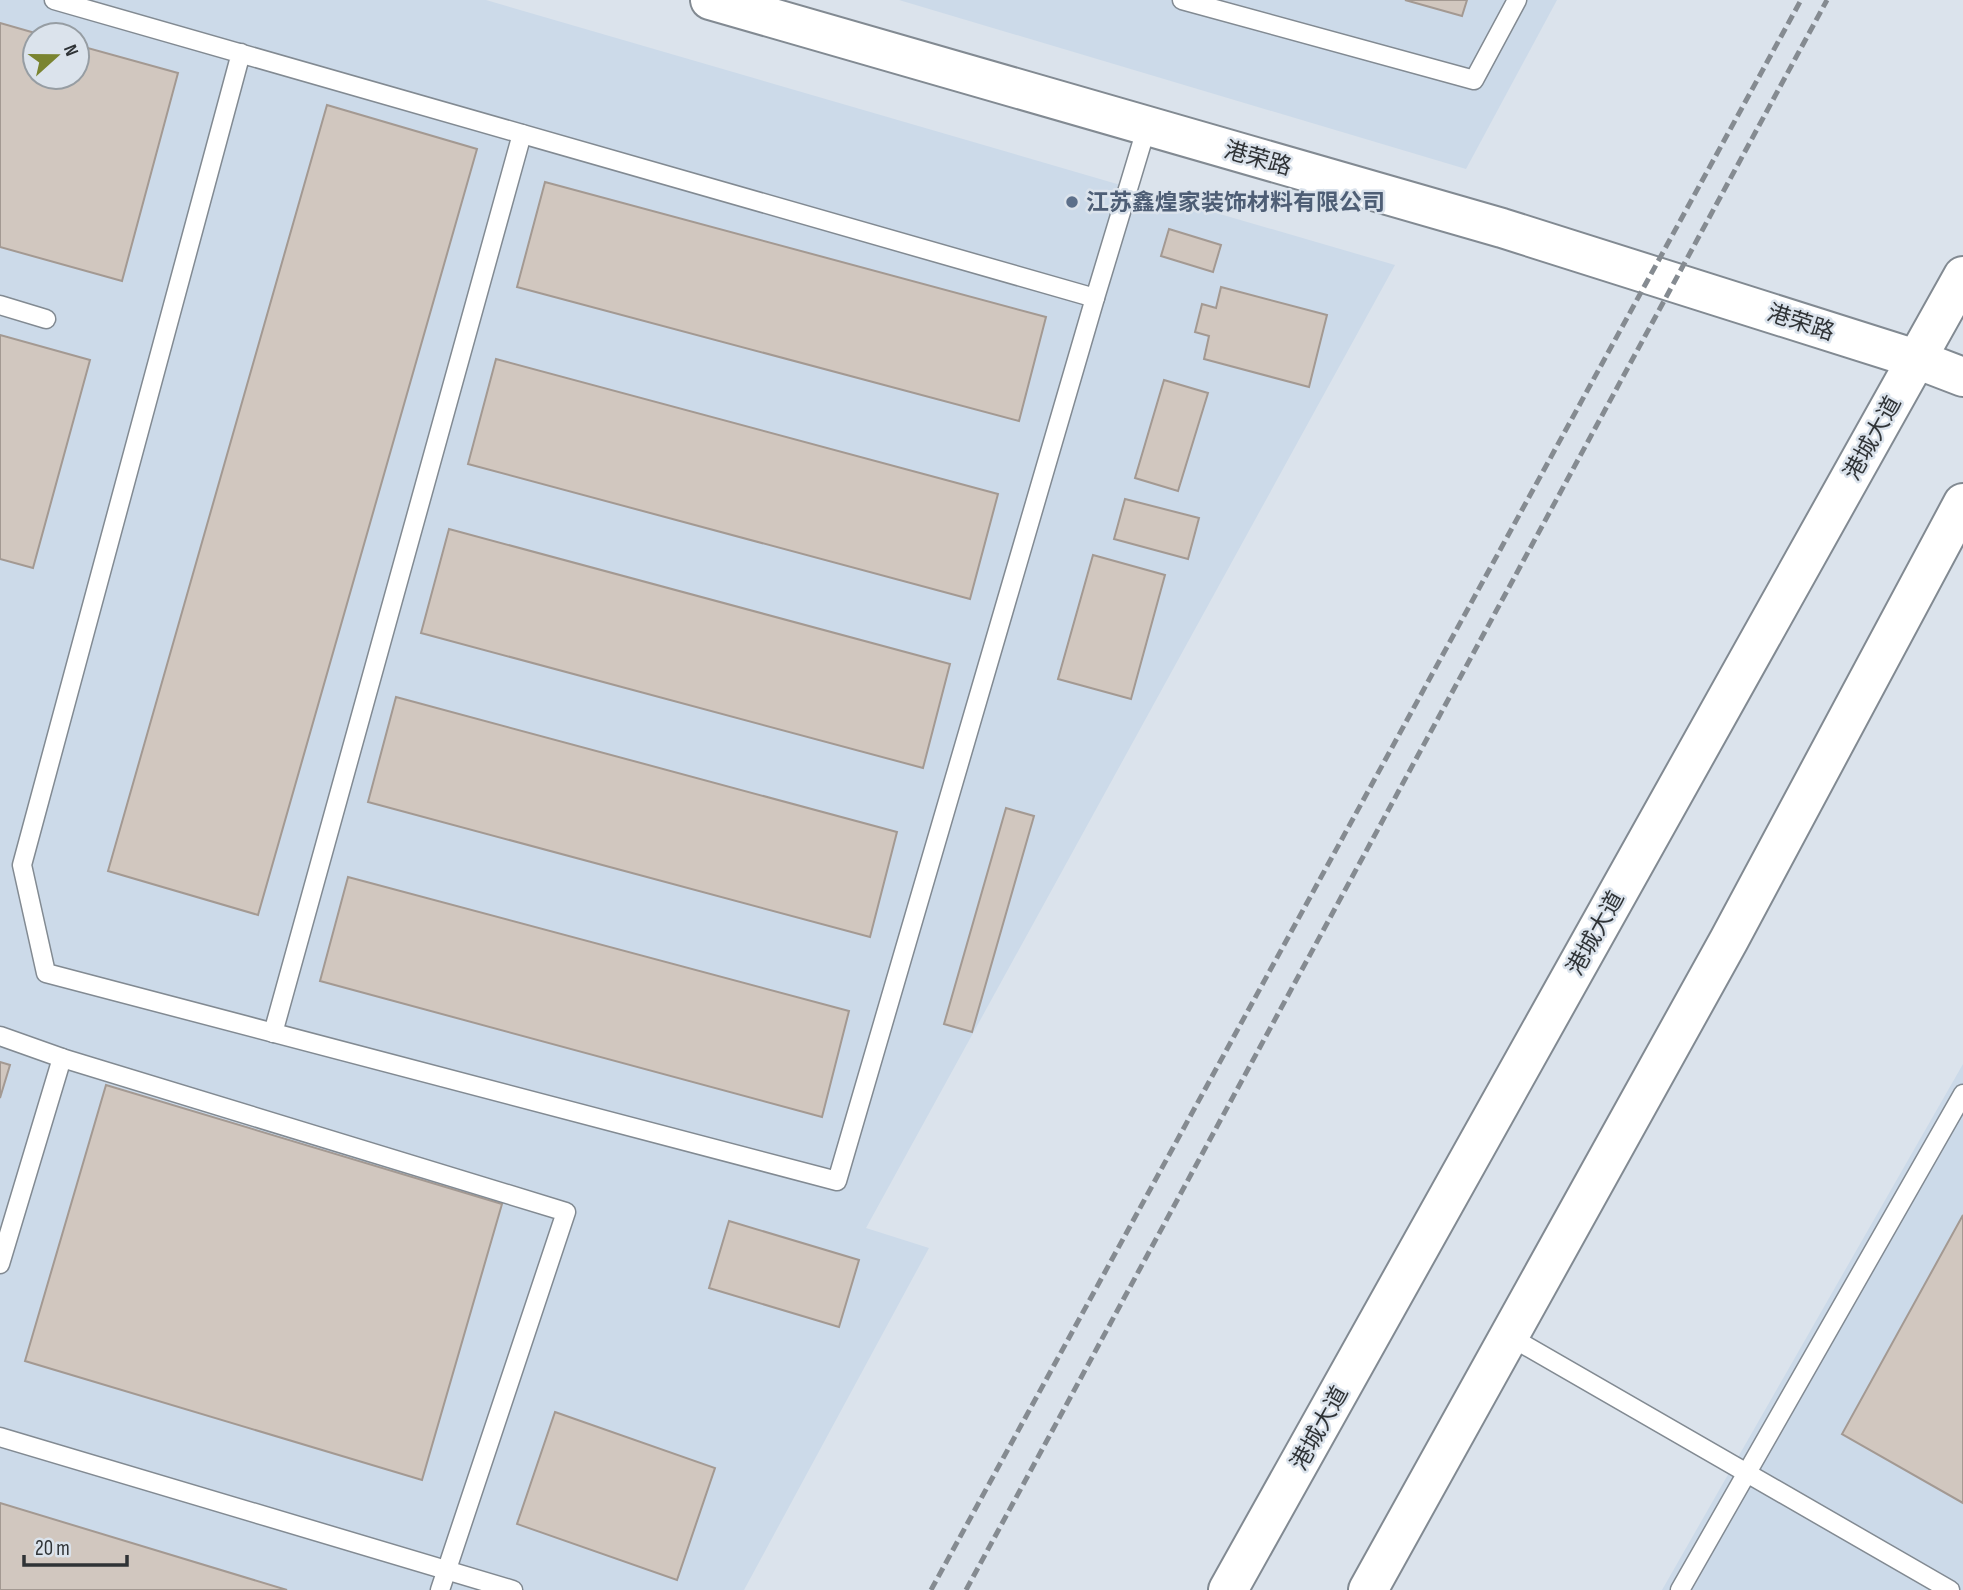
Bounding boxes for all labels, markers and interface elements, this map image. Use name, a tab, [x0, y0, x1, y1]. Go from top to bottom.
north arrow	[21, 21, 91, 91]
text: N	[58, 42, 83, 59]
street label: 港荣路	[1221, 136, 1295, 182]
place label: 江苏鑫煌家装饰材料有限公司	[1086, 189, 1385, 217]
marker: 江苏鑫煌家装饰材料有限公司	[1064, 194, 1080, 210]
street label: 港荣路	[1764, 299, 1838, 347]
street label: 港城大道	[1838, 391, 1907, 486]
street label: 港城大道	[1561, 886, 1630, 981]
street label: 港城大道	[1285, 1381, 1354, 1476]
scale bar	[24, 1524, 128, 1568]
text: 20 m	[35, 1536, 70, 1561]

